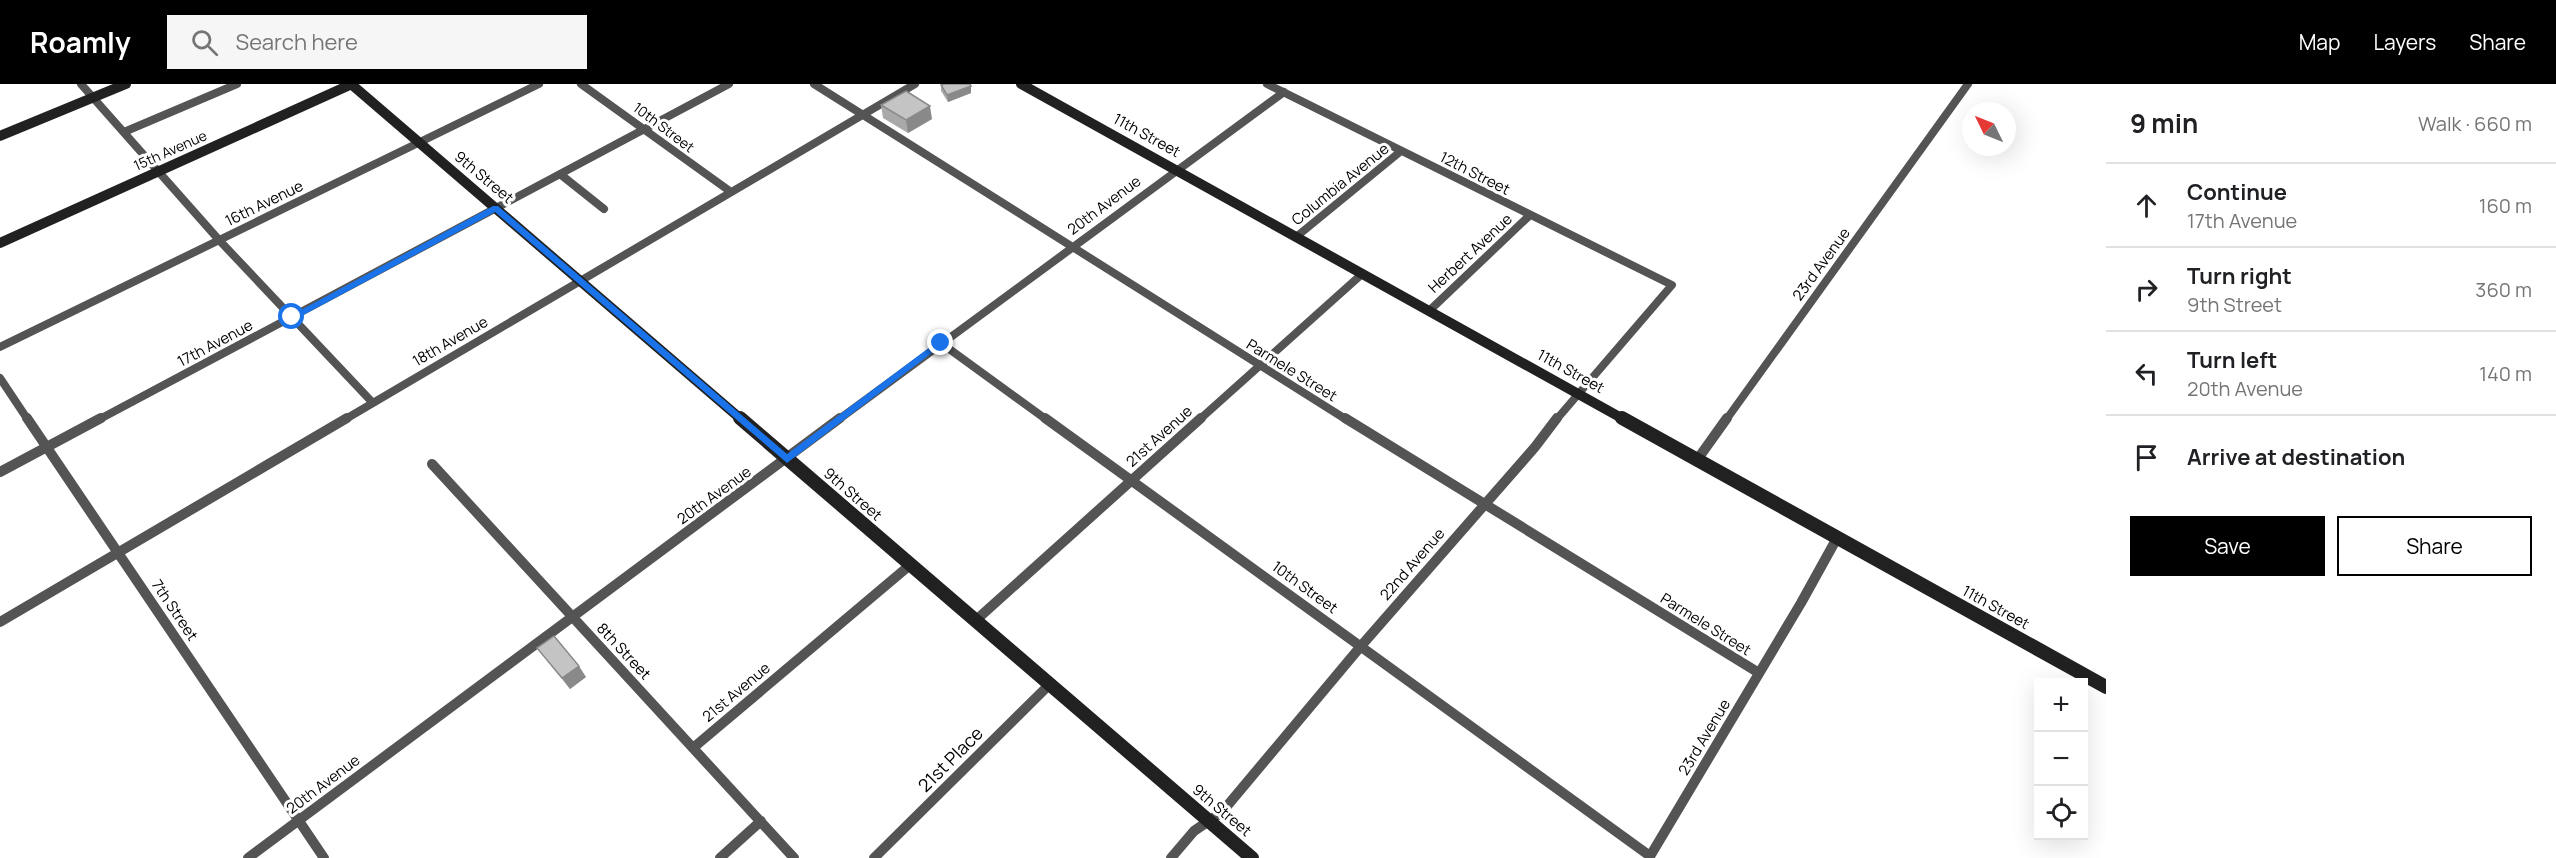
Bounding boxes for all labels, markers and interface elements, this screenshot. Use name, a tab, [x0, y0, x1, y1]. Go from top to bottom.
search box	[167, 15, 587, 69]
text: Roamly	[30, 23, 131, 61]
icon: search	[188, 26, 221, 59]
text: Search here	[236, 27, 358, 57]
text: Map	[2299, 28, 2340, 56]
text: Layers	[2373, 28, 2436, 56]
text: Share	[2469, 28, 2526, 56]
street label: 10th Street	[630, 98, 699, 156]
north arrow	[1962, 102, 2016, 156]
text: 9 min	[2130, 105, 2198, 141]
street label: 11th Street	[1110, 108, 1184, 162]
text: Walk · 660 m	[2418, 110, 2532, 137]
street label: 15th Avenue	[130, 125, 210, 175]
street label: Columbia Avenue	[1287, 138, 1393, 230]
street label: 9th Street	[450, 146, 518, 208]
street label: 12th Street	[1436, 146, 1514, 200]
street label: 20th Avenue	[1063, 170, 1145, 240]
street label: 16th Avenue	[221, 175, 307, 231]
text: Continue	[2187, 177, 2287, 207]
icon: ahead	[2130, 189, 2163, 222]
text: 160 m	[2479, 192, 2532, 219]
text: 17th Avenue	[2187, 207, 2297, 234]
street label: Herbert Avenue	[1423, 208, 1517, 297]
street label: 23rd Avenue	[1787, 223, 1855, 305]
text: Turn right	[2187, 261, 2292, 291]
icon: right	[2130, 273, 2163, 306]
text: 360 m	[2475, 276, 2532, 303]
text: 9th Street	[2187, 291, 2282, 318]
route start	[278, 303, 304, 329]
street label: 18th Avenue	[408, 311, 492, 371]
street label: 17th Avenue	[174, 314, 257, 372]
route end	[927, 329, 953, 355]
street label: Parmele Street	[1243, 334, 1341, 406]
street label: 11th Street	[1534, 344, 1608, 398]
text: Turn left	[2187, 345, 2277, 375]
icon: left	[2130, 357, 2163, 390]
text: 140 m	[2479, 360, 2532, 387]
text: 20th Avenue	[2187, 375, 2303, 402]
street label: 21st Avenue	[1121, 400, 1197, 471]
icon: arrive	[2130, 441, 2163, 474]
text: Arrive at destination	[2187, 442, 2405, 472]
street label: 20th Avenue	[673, 461, 756, 529]
street label: 9th Street	[819, 463, 887, 525]
button: Save	[2130, 516, 2325, 576]
button: Share	[2337, 516, 2532, 576]
street label: 22nd Avenue	[1375, 523, 1449, 605]
street label: 10th Street	[1268, 556, 1342, 618]
street label: 7th Street	[147, 575, 203, 645]
street label: 11th Street	[1959, 580, 2033, 634]
street label: Parmele Street	[1657, 588, 1755, 660]
street label: 8th Street	[592, 618, 656, 684]
street label: 21st Avenue	[698, 657, 775, 727]
map controls	[2034, 678, 2088, 840]
button: +	[2034, 678, 2088, 732]
street label: 23rd Avenue	[1673, 695, 1735, 779]
street label: 21st Place	[912, 721, 988, 797]
button: −	[2034, 732, 2088, 786]
street label: 20th Avenue	[282, 749, 364, 819]
street label: 9th Street	[1188, 779, 1256, 841]
button: locate	[2034, 786, 2088, 840]

